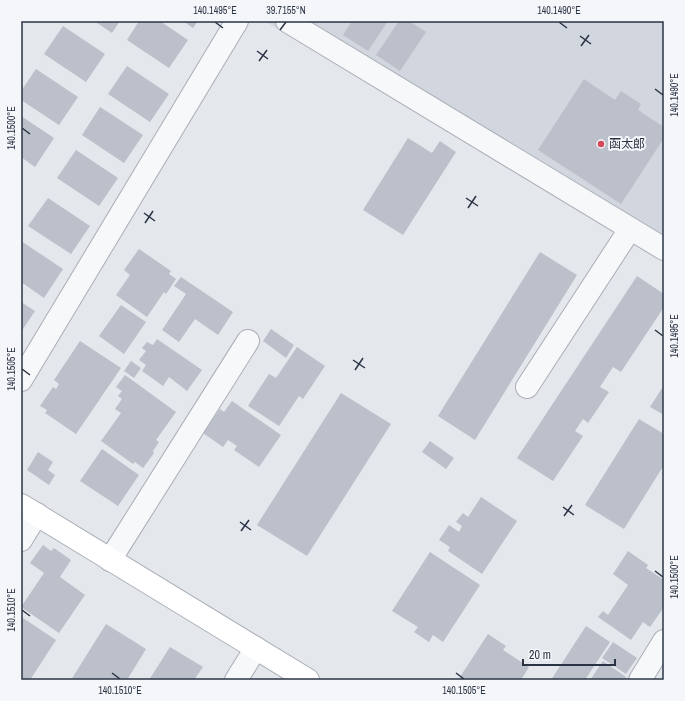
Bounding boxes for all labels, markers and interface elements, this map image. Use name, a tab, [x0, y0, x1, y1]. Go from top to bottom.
text: 140.1495°E	[193, 4, 237, 17]
text: 39.7155°N	[266, 4, 306, 17]
text: 140.1490°E	[537, 4, 581, 17]
text: 140.1490°E	[668, 73, 681, 117]
text: 140.1500°E	[5, 106, 18, 150]
place label: 函太郎	[609, 136, 645, 152]
marker: 函太郎	[596, 139, 606, 149]
text: 140.1495°E	[668, 314, 681, 358]
text: 140.1505°E	[5, 347, 18, 391]
text: 140.1500°E	[668, 555, 681, 599]
text: 140.1510°E	[5, 588, 18, 632]
scale bar	[523, 641, 615, 667]
text: 20 m	[529, 647, 551, 663]
text: 140.1510°E	[98, 684, 142, 697]
text: 140.1505°E	[442, 684, 486, 697]

